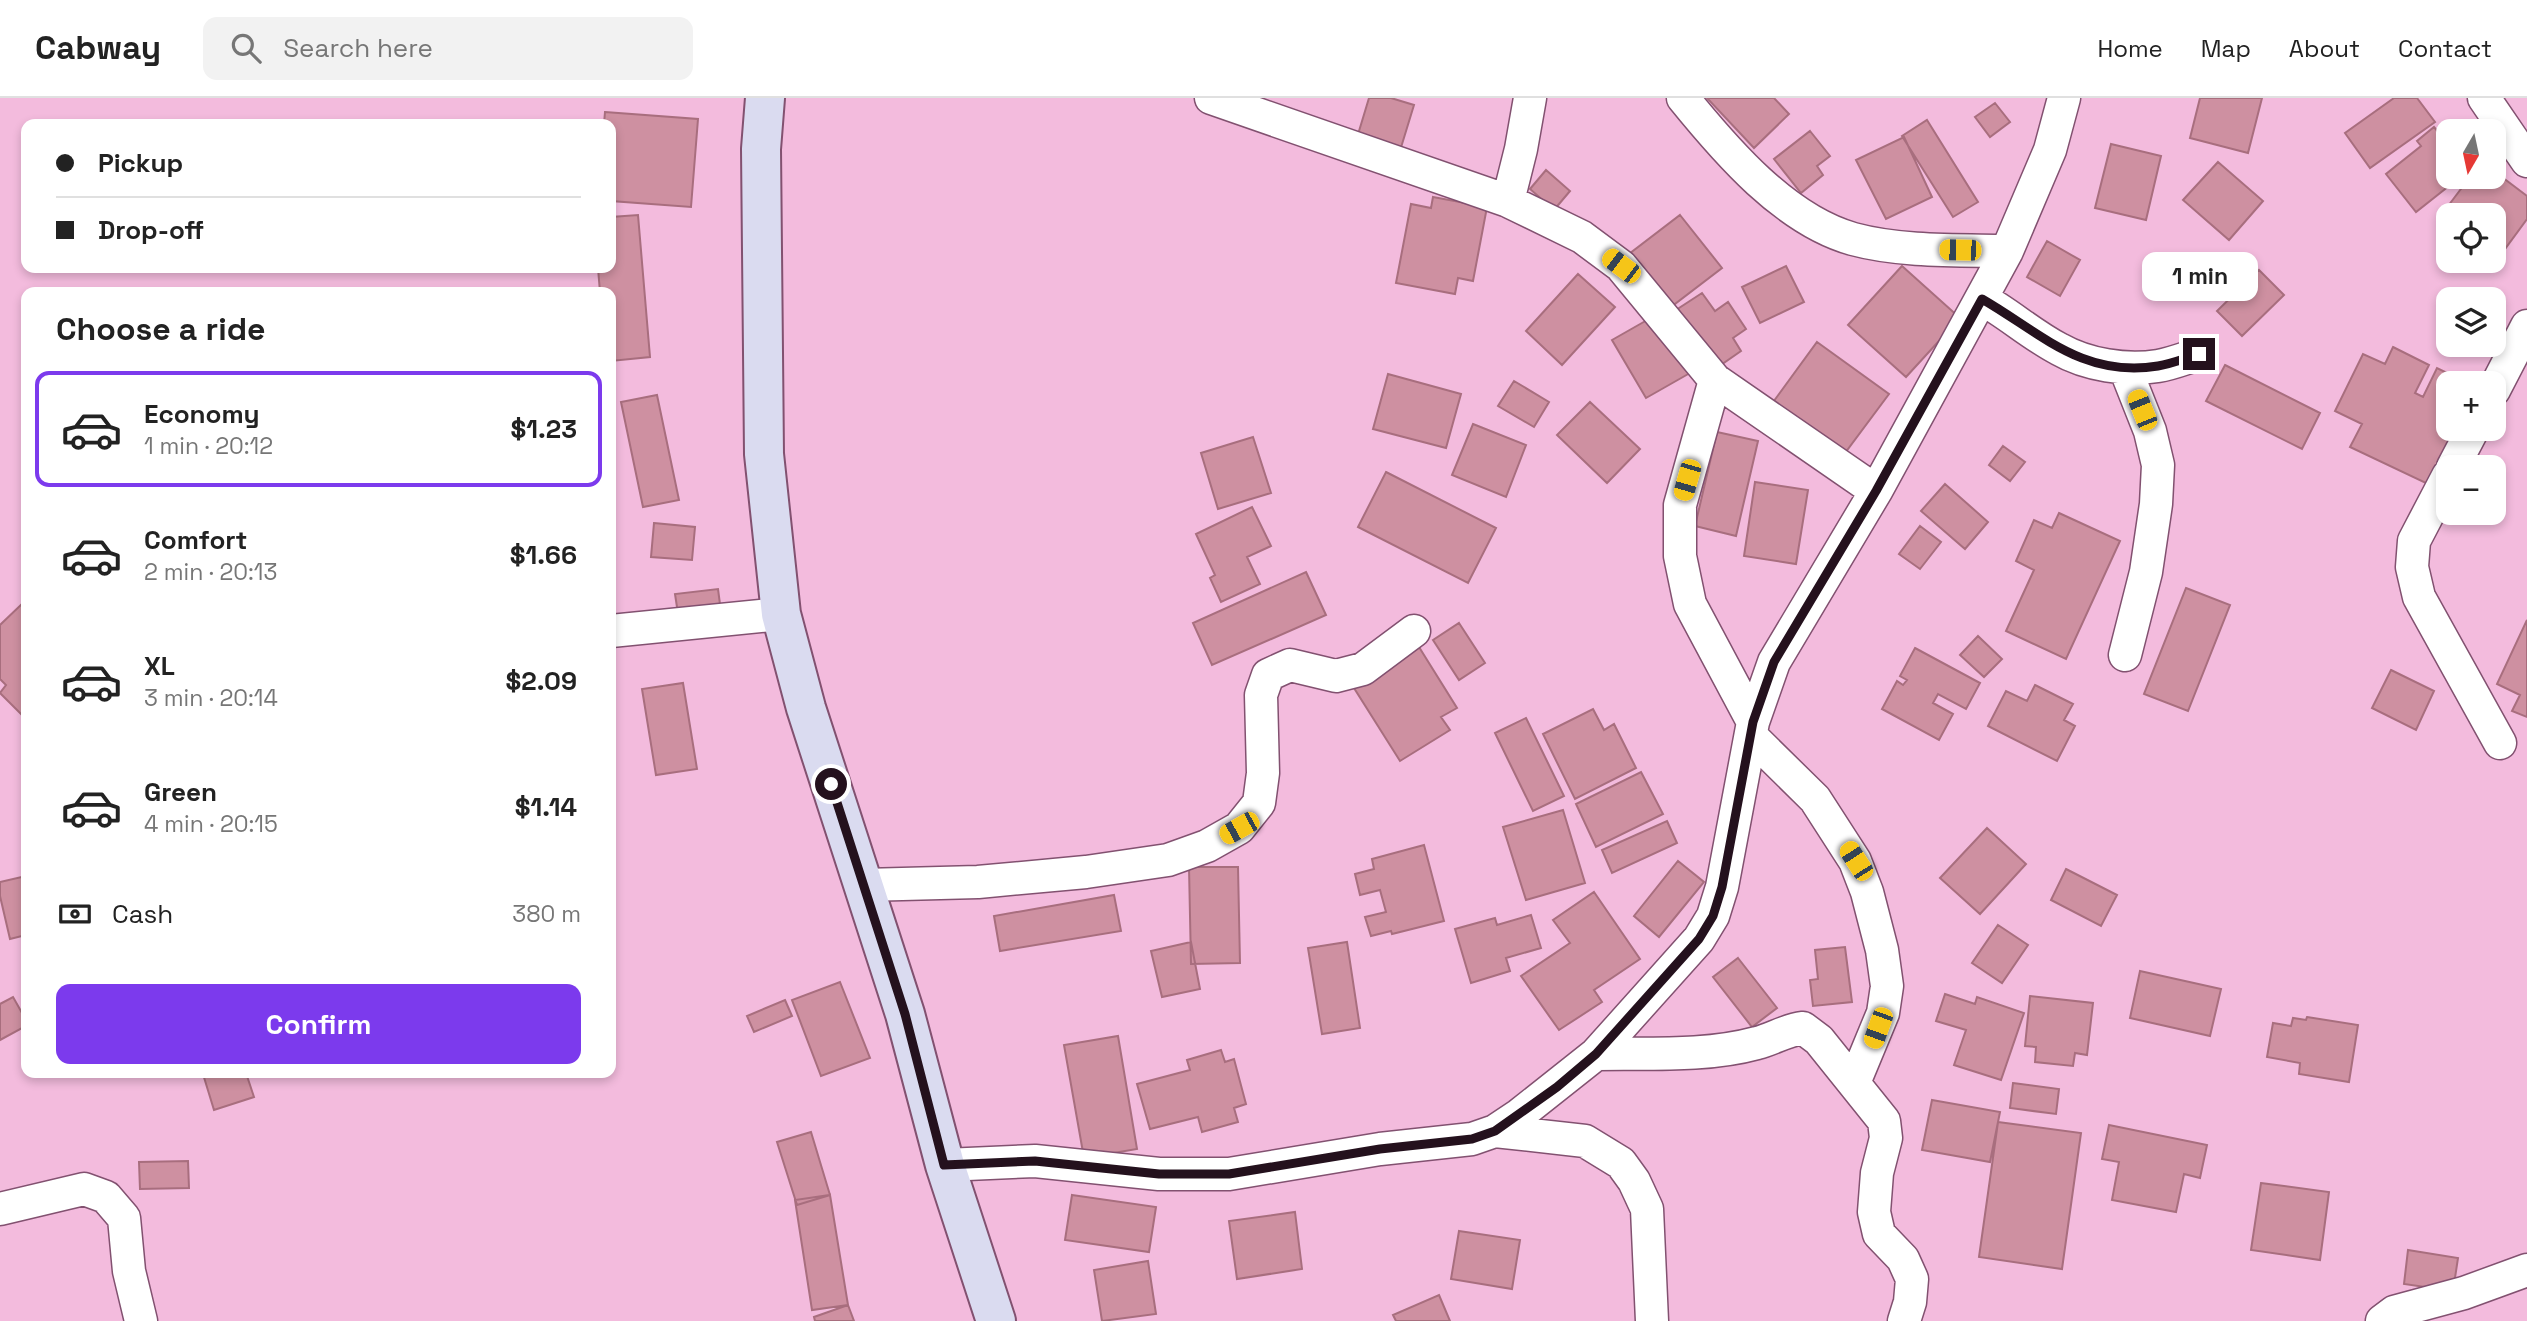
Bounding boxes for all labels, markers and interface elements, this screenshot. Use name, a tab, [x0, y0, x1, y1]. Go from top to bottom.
search box	[203, 17, 693, 80]
text: Cabway	[35, 27, 161, 69]
icon: search	[227, 29, 265, 67]
text: Search here	[283, 31, 433, 65]
text: Home	[2097, 33, 2163, 64]
text: Map	[2201, 33, 2251, 64]
text: About	[2289, 33, 2360, 64]
text: Contact	[2398, 33, 2492, 64]
north arrow	[2436, 119, 2506, 189]
map controls	[2436, 119, 2506, 525]
text: Pickup	[98, 146, 183, 180]
button: locate	[2436, 203, 2506, 273]
text: Drop-off	[98, 213, 204, 247]
car	[1939, 239, 1982, 261]
car	[1598, 245, 1645, 287]
callout: 1 min	[2141, 252, 2257, 302]
text: 1 min	[2172, 261, 2228, 291]
button: layers	[2436, 287, 2506, 357]
text: Choose a ride	[56, 309, 266, 349]
route end	[2183, 338, 2215, 370]
button: +	[2436, 371, 2506, 441]
car	[2125, 387, 2160, 433]
text: Economy	[144, 397, 260, 431]
icon: car	[60, 398, 123, 461]
text: $1.23	[510, 412, 577, 446]
text: 1 min · 20:12	[144, 431, 273, 461]
button: −	[2436, 455, 2506, 525]
car	[1672, 457, 1703, 503]
text: Comfort	[144, 523, 247, 557]
icon: car	[60, 524, 123, 587]
text: $1.66	[510, 538, 577, 572]
text: 2 min · 20:13	[144, 557, 277, 587]
text: XL	[144, 649, 175, 683]
icon: car	[60, 650, 123, 713]
text: $2.09	[505, 664, 577, 698]
text: 3 min · 20:14	[144, 683, 278, 713]
route start	[815, 768, 847, 800]
text: Green	[144, 775, 217, 809]
icon: car	[60, 776, 123, 839]
text: $1.14	[515, 790, 577, 824]
text: 4 min · 20:15	[144, 809, 278, 839]
car	[1216, 809, 1263, 847]
car	[1836, 838, 1877, 884]
icon: cash	[56, 895, 94, 933]
text: Cash	[112, 897, 173, 931]
text: 380 m	[512, 899, 581, 929]
button: Confirm	[56, 984, 581, 1064]
car	[1861, 1005, 1896, 1051]

